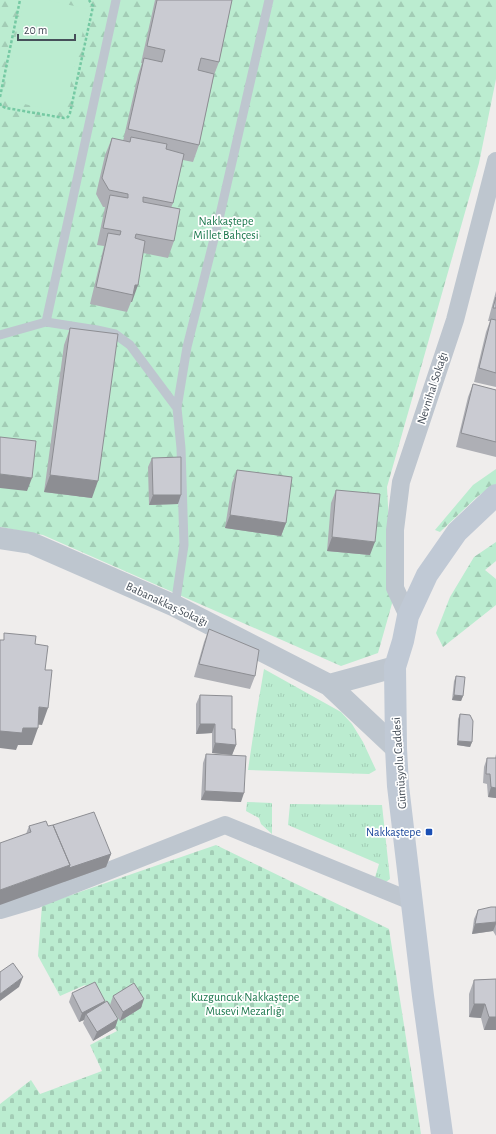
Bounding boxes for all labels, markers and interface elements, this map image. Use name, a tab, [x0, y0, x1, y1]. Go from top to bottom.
scale bar	[18, 16, 75, 42]
text: 20 m	[24, 24, 47, 36]
park label: Nakkaştepe Millet Bahçesi	[193, 215, 259, 241]
street label: Nevnihal Sokağı	[415, 350, 449, 426]
street label: Babanakkaş Sokağı	[124, 580, 210, 628]
street label: Gümüşyolu Caddesi	[390, 717, 409, 809]
place label: Nakkaştepe	[366, 826, 421, 838]
marker: Nakkaştepe	[424, 827, 434, 837]
park label: Kuzguncuk Nakkaştepe Musevi Mezarlığı	[191, 991, 299, 1017]

